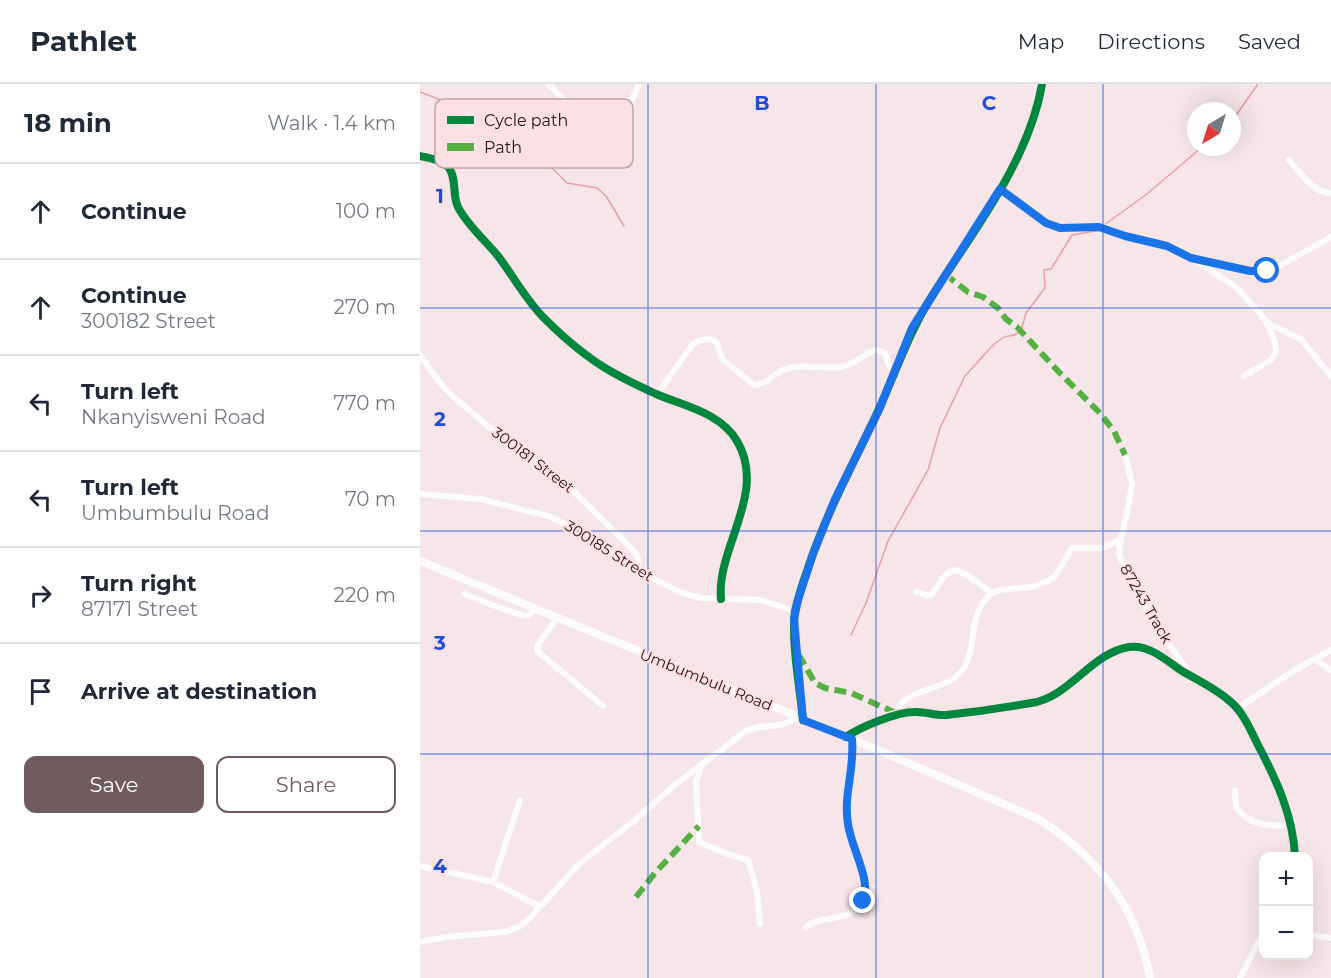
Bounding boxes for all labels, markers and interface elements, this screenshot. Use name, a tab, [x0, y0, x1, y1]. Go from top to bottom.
text: Pathlet	[30, 24, 137, 58]
text: Map	[1018, 29, 1064, 54]
text: Directions	[1097, 29, 1205, 54]
text: Saved	[1238, 29, 1301, 54]
text: B	[754, 91, 770, 115]
text: C	[982, 91, 997, 115]
legend	[435, 99, 633, 168]
north arrow	[1187, 102, 1241, 156]
text: 18 min	[24, 107, 112, 139]
text: Walk · 1.4 km	[268, 111, 396, 135]
text: Cycle path	[484, 111, 568, 130]
text: Path	[484, 138, 522, 157]
text: 1	[436, 184, 444, 208]
icon: ahead	[24, 195, 57, 228]
text: Continue	[81, 198, 187, 225]
text: 100 m	[336, 199, 396, 223]
route start	[1253, 257, 1279, 283]
text: Continue	[81, 282, 187, 309]
icon: ahead	[24, 291, 57, 324]
text: 270 m	[334, 295, 396, 319]
text: 300182 Street	[81, 309, 216, 333]
text: Turn left	[81, 378, 179, 405]
icon: left	[24, 387, 57, 420]
text: 770 m	[333, 391, 396, 415]
text: Nkanyisweni Road	[81, 405, 266, 429]
text: 2	[434, 407, 446, 431]
street label: 300181 Street	[488, 423, 578, 497]
text: Turn left	[81, 474, 179, 501]
icon: left	[24, 483, 57, 516]
text: 70 m	[345, 487, 396, 511]
text: Umbumbulu Road	[81, 501, 270, 525]
street label: 300185 Street	[561, 516, 657, 585]
street label: 87243 Track	[1116, 561, 1177, 647]
text: Turn right	[81, 570, 196, 597]
icon: right	[24, 579, 57, 612]
text: 220 m	[334, 583, 396, 607]
text: 87171 Street	[81, 597, 198, 621]
text: 3	[433, 631, 446, 655]
street label: Umbumbulu Road	[637, 644, 775, 715]
icon: arrive	[24, 675, 57, 708]
text: Arrive at destination	[81, 678, 317, 705]
button: Save	[24, 756, 204, 813]
button: Share	[216, 756, 396, 813]
map controls	[1259, 852, 1313, 960]
button: +	[1259, 852, 1313, 906]
text: 4	[433, 854, 447, 878]
route end	[849, 887, 875, 913]
button: −	[1259, 906, 1313, 960]

